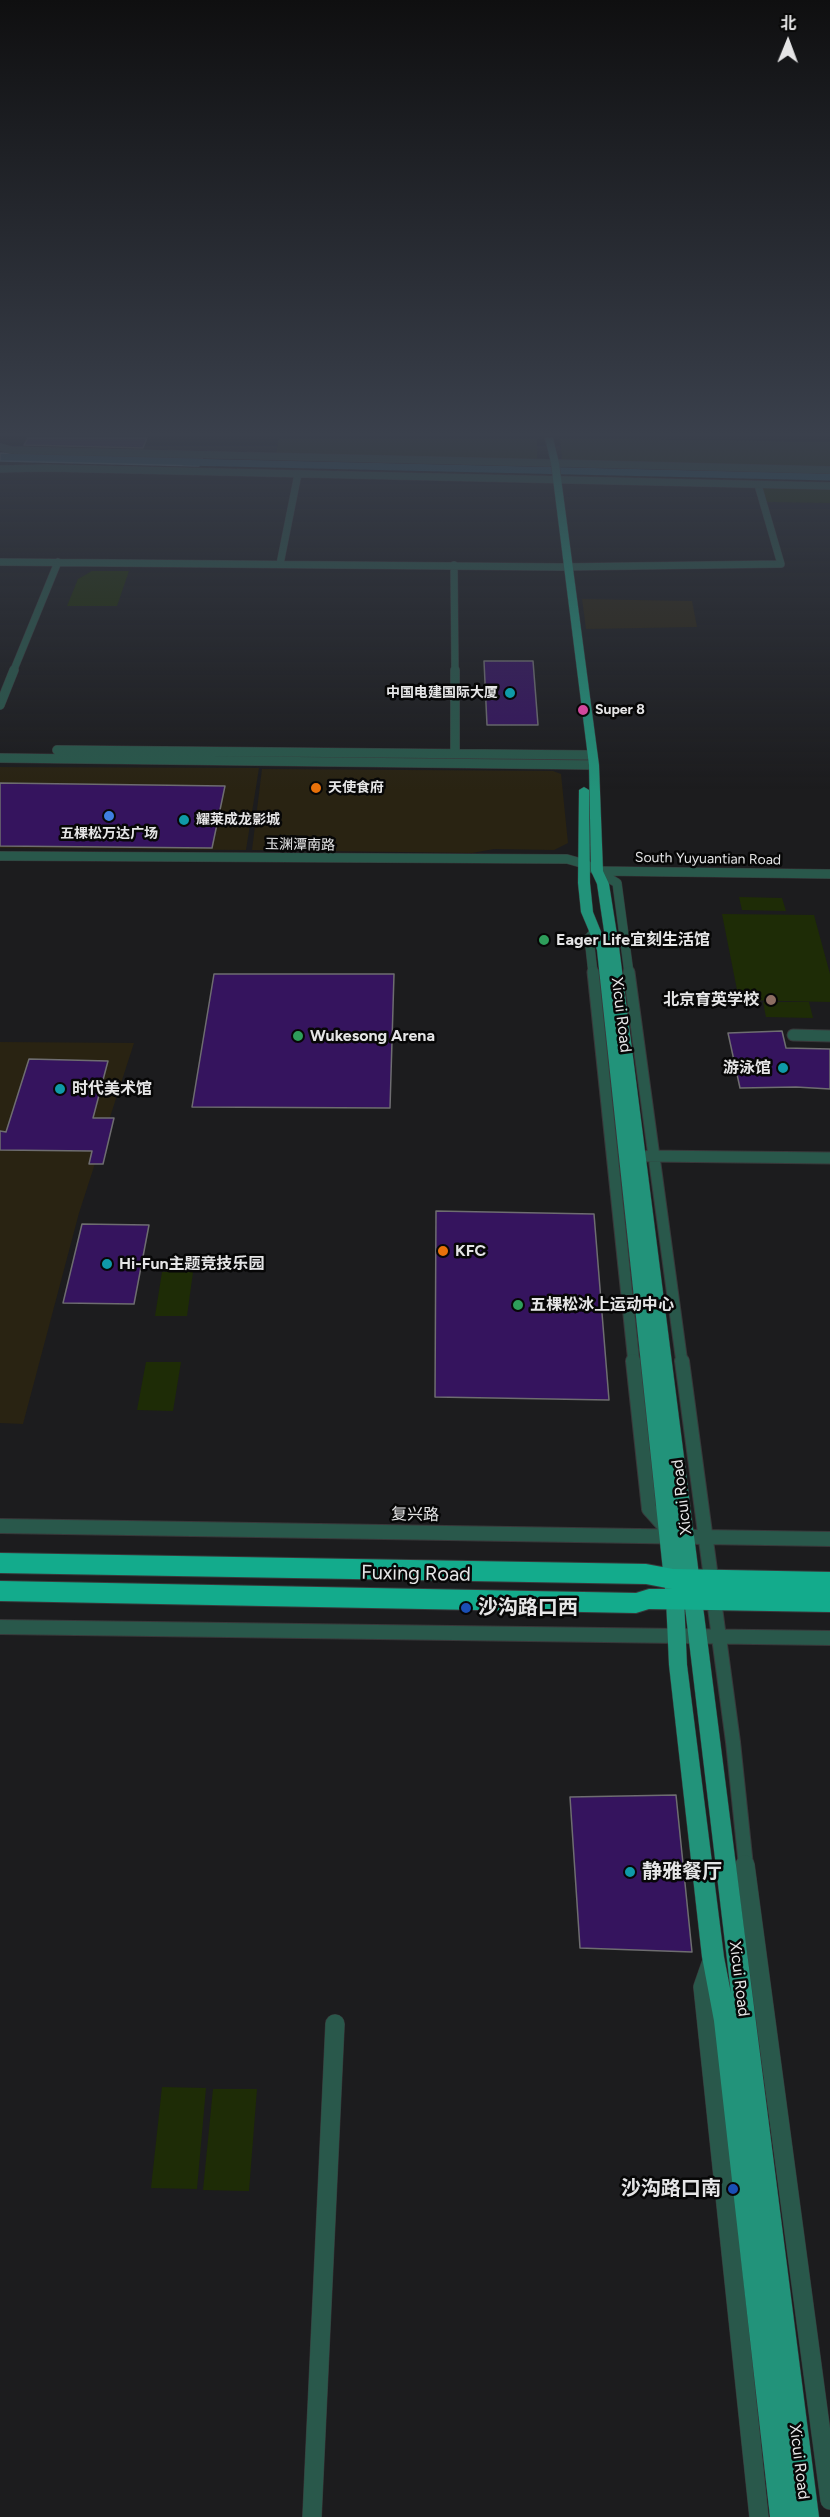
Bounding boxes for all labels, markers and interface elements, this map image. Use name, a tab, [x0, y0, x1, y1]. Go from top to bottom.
north arrow	[758, 12, 818, 72]
text: 北	[780, 14, 796, 33]
place label: 中国电建国际大厦	[386, 685, 498, 701]
marker: 中国电建国际大厦	[503, 686, 517, 700]
place label: Super 8	[595, 702, 645, 718]
marker: Super 8	[576, 703, 590, 717]
place label: 天使食府	[328, 780, 384, 796]
marker: 天使食府	[309, 781, 323, 795]
marker: 五棵松万达广场	[102, 809, 116, 823]
place label: 耀莱成龙影城	[196, 812, 280, 828]
marker: 耀莱成龙影城	[177, 813, 191, 827]
place label: 五棵松万达广场	[60, 826, 158, 842]
street label: 玉渊潭南路	[265, 836, 335, 854]
street label: South Yuyuantian Road	[635, 849, 781, 869]
place label: Eager Life宜刻生活馆	[556, 930, 710, 950]
marker: Eager Life宜刻生活馆	[537, 933, 551, 947]
street label: Xicui Road	[607, 976, 635, 1054]
place label: 北京育英学校	[663, 990, 759, 1010]
marker: 北京育英学校	[764, 993, 778, 1007]
place label: Wukesong Arena	[310, 1026, 435, 1046]
marker: Wukesong Arena	[291, 1029, 305, 1043]
place label: 游泳馆	[723, 1058, 771, 1078]
marker: 游泳馆	[776, 1061, 790, 1075]
place label: 时代美术馆	[72, 1079, 152, 1099]
marker: 时代美术馆	[53, 1082, 67, 1096]
place label: KFC	[455, 1241, 486, 1261]
marker: KFC	[436, 1244, 450, 1258]
place label: Hi-Fun主题竞技乐园	[119, 1254, 265, 1274]
marker: Hi-Fun主题竞技乐园	[100, 1257, 114, 1271]
place label: 五棵松冰上运动中心	[530, 1295, 674, 1315]
marker: 五棵松冰上运动中心	[511, 1298, 525, 1312]
street label: Xicui Road	[668, 1458, 696, 1536]
street label: 复兴路	[391, 1505, 439, 1525]
street label: Fuxing Road	[361, 1561, 471, 1587]
place label: 沙沟路口西	[478, 1596, 578, 1620]
marker: 沙沟路口西	[459, 1601, 473, 1615]
place label: 静雅餐厅	[642, 1860, 722, 1884]
marker: 静雅餐厅	[623, 1865, 637, 1879]
street label: Xicui Road	[725, 1940, 753, 2018]
place label: 沙沟路口南	[621, 2177, 721, 2201]
marker: 沙沟路口南	[726, 2182, 740, 2196]
street label: Xicui Road	[785, 2423, 813, 2501]

